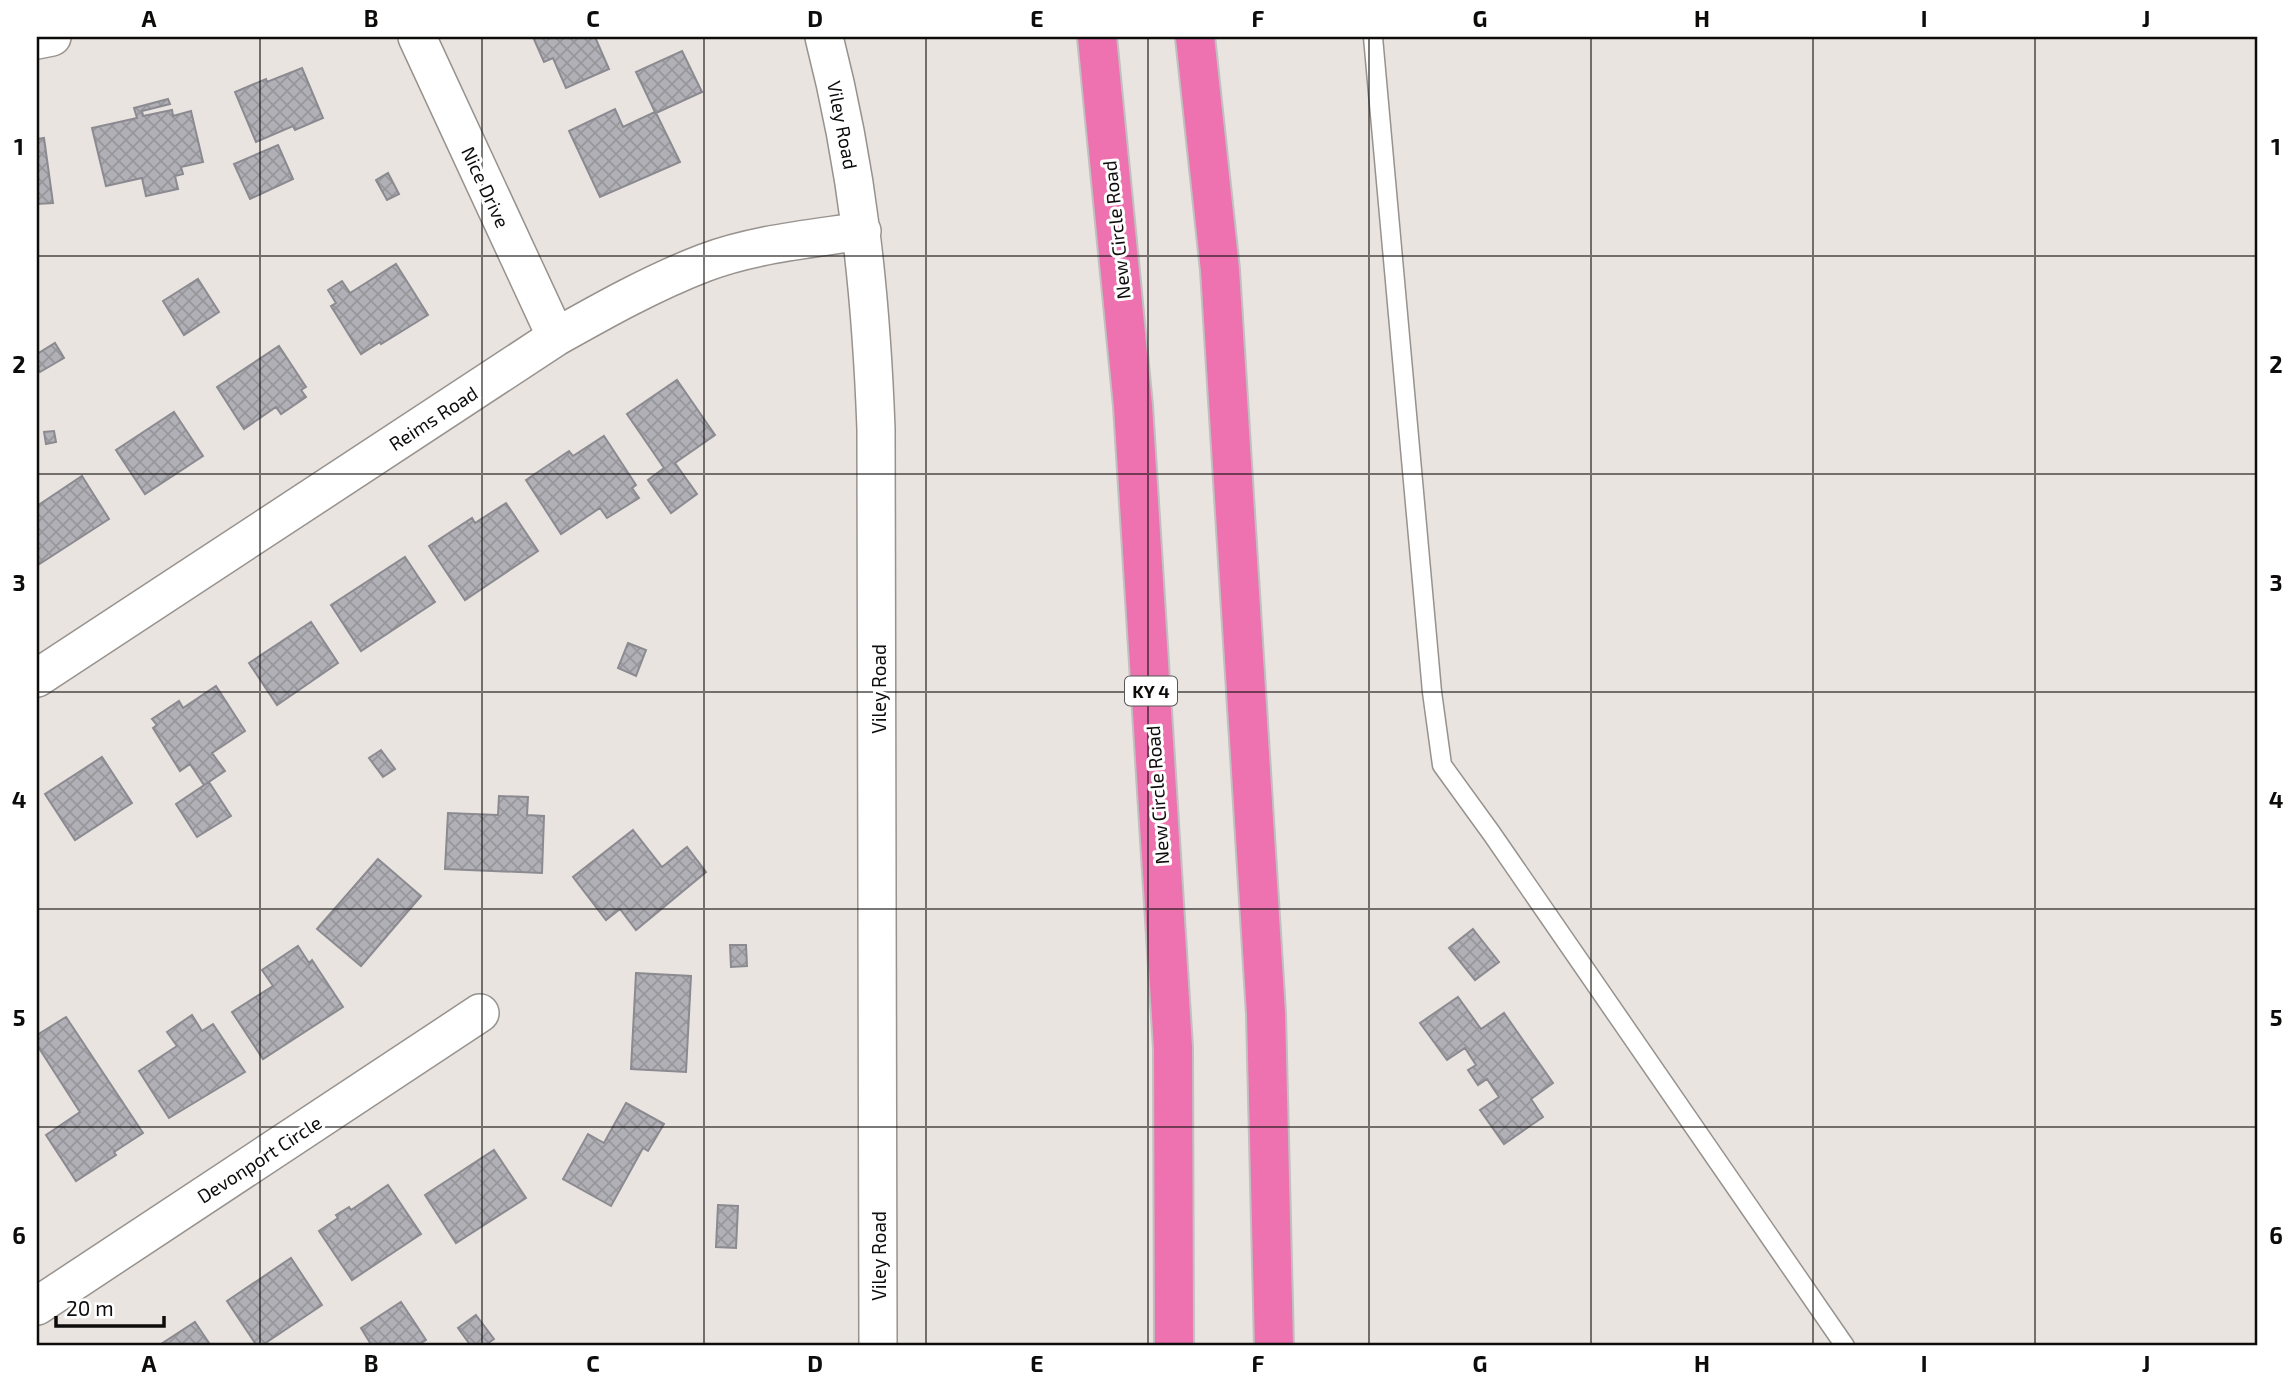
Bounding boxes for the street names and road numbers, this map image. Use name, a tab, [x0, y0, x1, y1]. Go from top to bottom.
street label: Viley Road	[823, 79, 863, 171]
street label: Nice Drive	[457, 143, 515, 231]
street label: New Circle Road	[1097, 160, 1135, 300]
street label: Reims Road	[384, 381, 482, 455]
street label: Viley Road	[867, 644, 890, 734]
road number: KY 4	[1125, 676, 1177, 706]
street label: New Circle Road	[1141, 725, 1173, 865]
street label: Devonport Circle	[193, 1110, 325, 1208]
street label: Viley Road	[867, 1211, 890, 1301]

